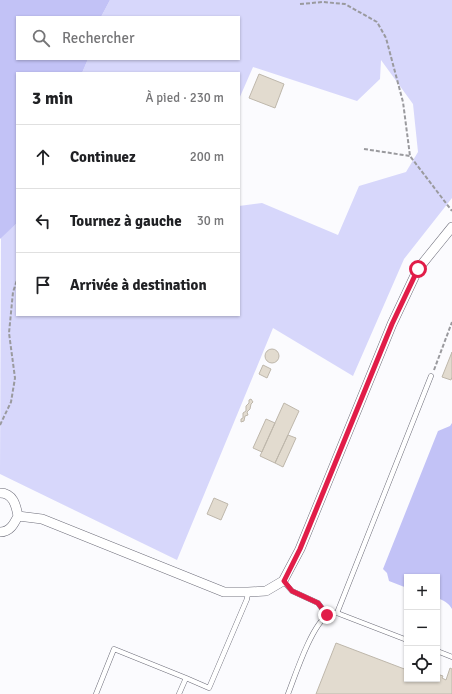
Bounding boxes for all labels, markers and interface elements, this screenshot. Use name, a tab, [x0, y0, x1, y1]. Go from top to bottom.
search box	[16, 16, 240, 60]
icon: search	[30, 27, 52, 49]
text: Rechercher	[62, 29, 135, 47]
text: 3 min	[32, 88, 73, 109]
text: À pied · 230 m	[145, 90, 224, 106]
icon: ahead	[32, 146, 54, 168]
text: Continuez	[70, 148, 136, 166]
text: 200 m	[190, 149, 224, 165]
icon: left	[32, 210, 54, 232]
text: Tournez à gauche	[70, 212, 182, 230]
text: 30 m	[197, 213, 224, 229]
route start	[409, 260, 427, 278]
icon: arrive	[32, 274, 54, 296]
text: Arrivée à destination	[70, 276, 207, 294]
map controls	[404, 574, 440, 682]
button: +	[404, 574, 440, 610]
route end	[318, 606, 336, 624]
button: −	[404, 610, 440, 646]
button: locate	[404, 646, 440, 682]

